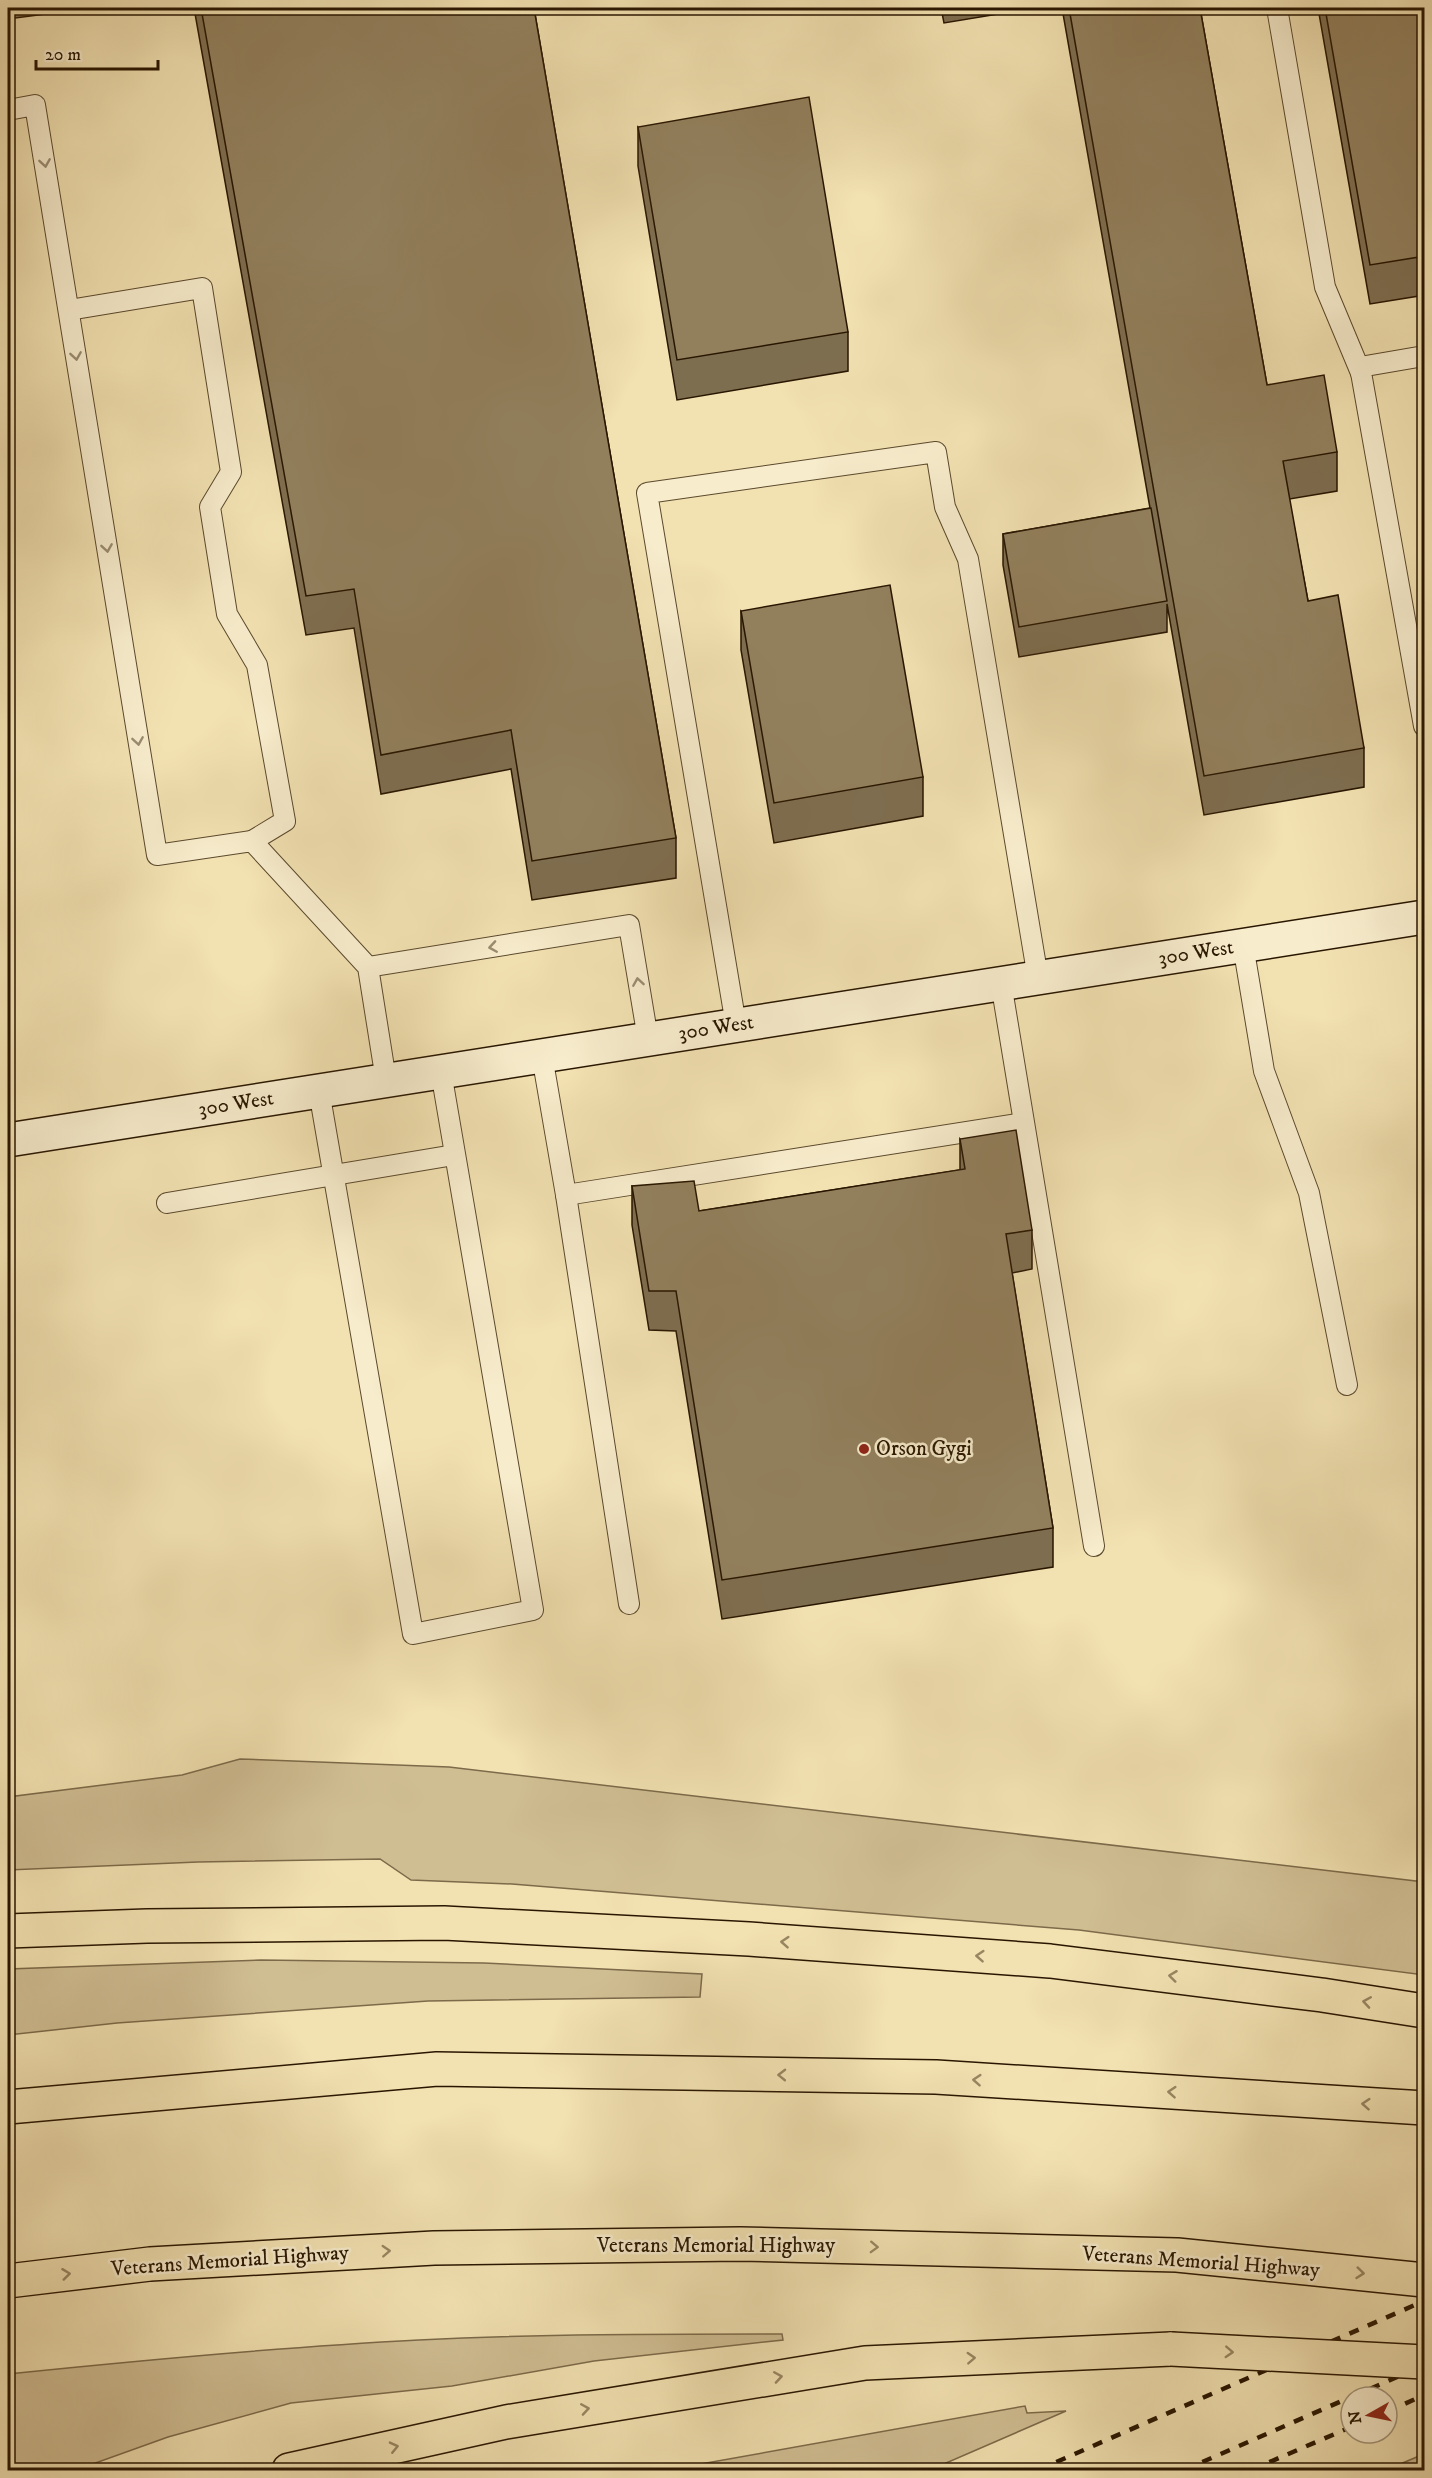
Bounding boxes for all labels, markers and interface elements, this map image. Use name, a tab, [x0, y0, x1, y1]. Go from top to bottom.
scale bar	[36, 33, 158, 71]
text: 20 m	[45, 44, 81, 66]
one-way arrow	[38, 159, 50, 168]
one-way arrow	[69, 350, 82, 360]
one-way arrow	[101, 544, 113, 553]
one-way arrow	[132, 736, 144, 745]
street label: 300 West	[1157, 934, 1236, 972]
one-way arrow	[488, 940, 497, 952]
one-way arrow	[632, 977, 645, 987]
street label: 300 West	[677, 1009, 756, 1047]
street label: 300 West	[197, 1085, 276, 1123]
place label: Orson Gygi	[876, 1436, 972, 1462]
marker: Orson Gygi	[857, 1442, 871, 1456]
one-way arrow	[780, 1936, 790, 1949]
one-way arrow	[975, 1950, 984, 1963]
one-way arrow	[1169, 1971, 1178, 1983]
one-way arrow	[1362, 1996, 1371, 2008]
one-way arrow	[777, 2069, 786, 2081]
one-way arrow	[972, 2073, 981, 2086]
one-way arrow	[1167, 2086, 1176, 2099]
one-way arrow	[1362, 2098, 1371, 2111]
street label: Veterans Memorial Highway	[596, 2233, 836, 2259]
street label: Veterans Memorial Highway	[109, 2240, 351, 2282]
one-way arrow	[870, 2241, 879, 2253]
street label: Veterans Memorial Highway	[1080, 2241, 1322, 2283]
one-way arrow	[381, 2244, 390, 2257]
one-way arrow	[1356, 2266, 1365, 2279]
one-way arrow	[61, 2268, 70, 2281]
one-way arrow	[1225, 2345, 1234, 2358]
one-way arrow	[967, 2351, 976, 2364]
one-way arrow	[773, 2372, 782, 2384]
north arrow	[1339, 2385, 1399, 2445]
one-way arrow	[580, 2403, 590, 2416]
text: N	[1344, 2409, 1366, 2425]
one-way arrow	[389, 2441, 399, 2454]

